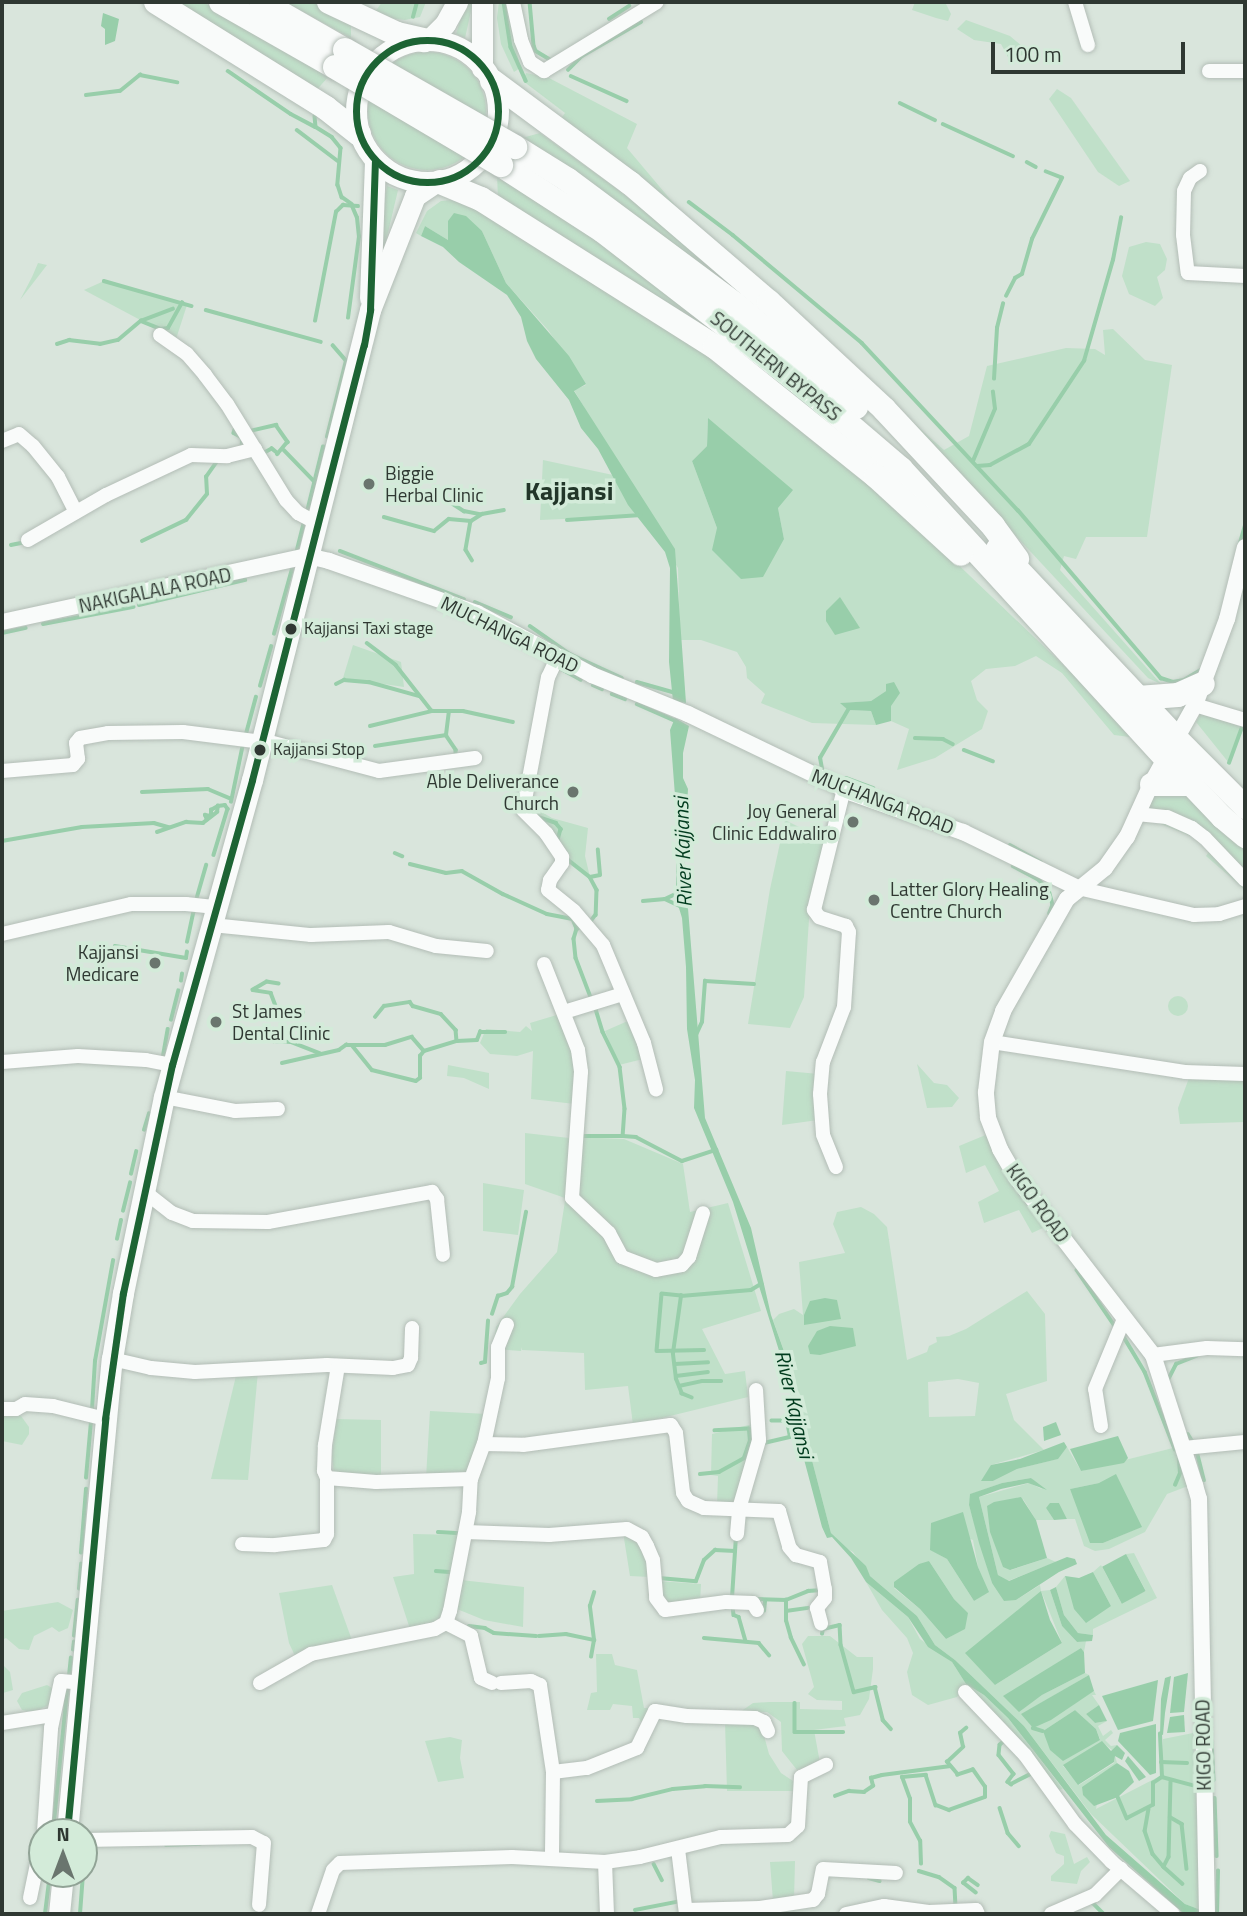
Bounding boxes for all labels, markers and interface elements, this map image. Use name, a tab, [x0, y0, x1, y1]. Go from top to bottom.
scale bar	[995, 28, 1189, 72]
text: 100 m	[1004, 38, 1061, 70]
street label: SOUTHERN BYPASS	[706, 306, 846, 426]
place label: Biggie Herbal Clinic	[385, 462, 484, 506]
marker: Biggie Herbal Clinic	[359, 474, 379, 494]
district label: Kajjansi	[525, 475, 613, 507]
street label: NAKIGALALA ROAD	[77, 563, 233, 617]
street label: MUCHANGA ROAD	[437, 591, 583, 677]
place label: Kajjansi Taxi stage	[304, 619, 433, 639]
marker: Kajjansi Taxi stage	[284, 622, 298, 636]
place label: Kajjansi Stop	[273, 740, 365, 760]
marker: Kajjansi Stop	[253, 743, 267, 757]
street label: MUCHANGA ROAD	[809, 763, 957, 839]
place label: Able Deliverance Church	[426, 770, 559, 814]
marker: Able Deliverance Church	[565, 784, 581, 800]
water label: River Kajjansi	[667, 796, 697, 908]
place label: Joy General Clinic Eddwaliro	[712, 800, 837, 844]
marker: Joy General Clinic Eddwaliro	[843, 812, 863, 832]
place label: Latter Glory Healing Centre Church	[890, 878, 1049, 922]
marker: Latter Glory Healing Centre Church	[864, 890, 884, 910]
place label: Kajjansi Medicare	[66, 941, 139, 985]
marker: Kajjansi Medicare	[145, 953, 165, 973]
place label: St James Dental Clinic	[232, 1000, 330, 1044]
marker: St James Dental Clinic	[206, 1012, 226, 1032]
street label: KIGO ROAD	[1002, 1159, 1074, 1247]
water label: River Kajjansi	[770, 1347, 820, 1461]
street label: KIGO ROAD	[1191, 1699, 1215, 1791]
north arrow	[28, 1818, 98, 1888]
text: N	[56, 1819, 70, 1848]

